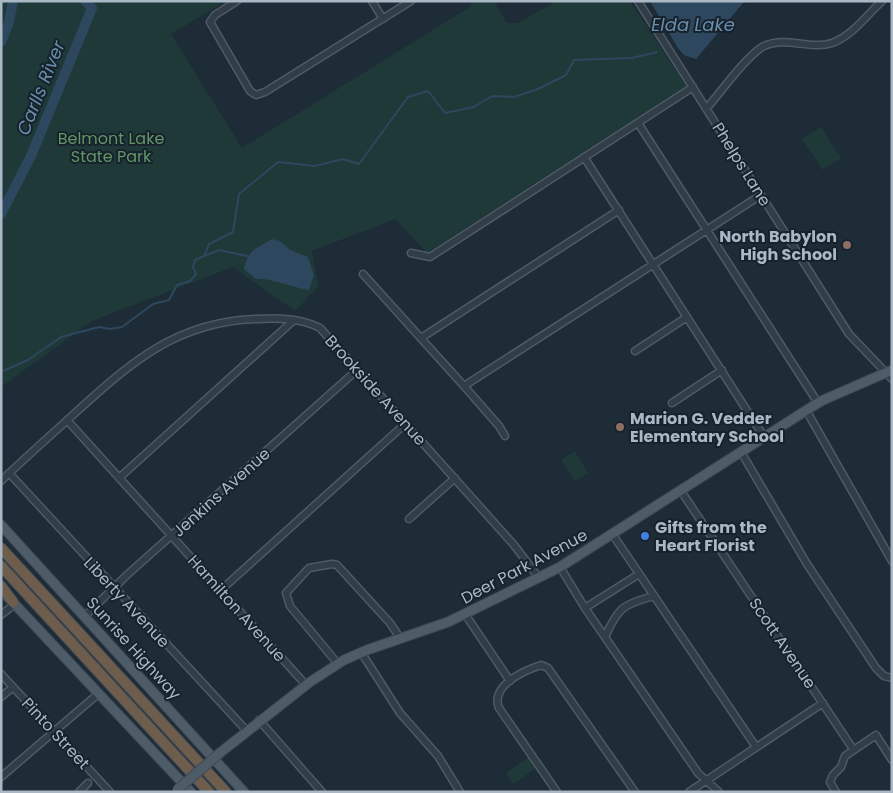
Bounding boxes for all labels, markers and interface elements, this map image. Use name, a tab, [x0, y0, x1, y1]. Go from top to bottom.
water label: Elda Lake	[651, 12, 735, 37]
water label: Carlls River	[10, 36, 71, 139]
street label: Phelps Lane	[707, 118, 776, 211]
park label: Belmont Lake State Park	[58, 127, 164, 168]
place label: North Babylon High School	[719, 225, 837, 266]
marker: North Babylon High School	[841, 239, 853, 251]
street label: Brookside Avenue	[320, 330, 432, 451]
place label: Marion G. Vedder Elementary School	[630, 407, 784, 448]
marker: Marion G. Vedder Elementary School	[614, 421, 626, 433]
street label: Jenkins Avenue	[168, 442, 275, 542]
place label: Gifts from the Heart Florist	[655, 516, 767, 557]
street label: Deer Park Avenue	[457, 523, 592, 609]
marker: Gifts from the Heart Florist	[639, 530, 651, 542]
street label: Hamilton Avenue	[182, 550, 291, 667]
street label: Liberty Avenue	[78, 552, 175, 653]
street label: Sunrise Highway	[81, 592, 186, 705]
street label: Scott Avenue	[744, 593, 822, 693]
street label: Pinto Street	[16, 692, 95, 774]

